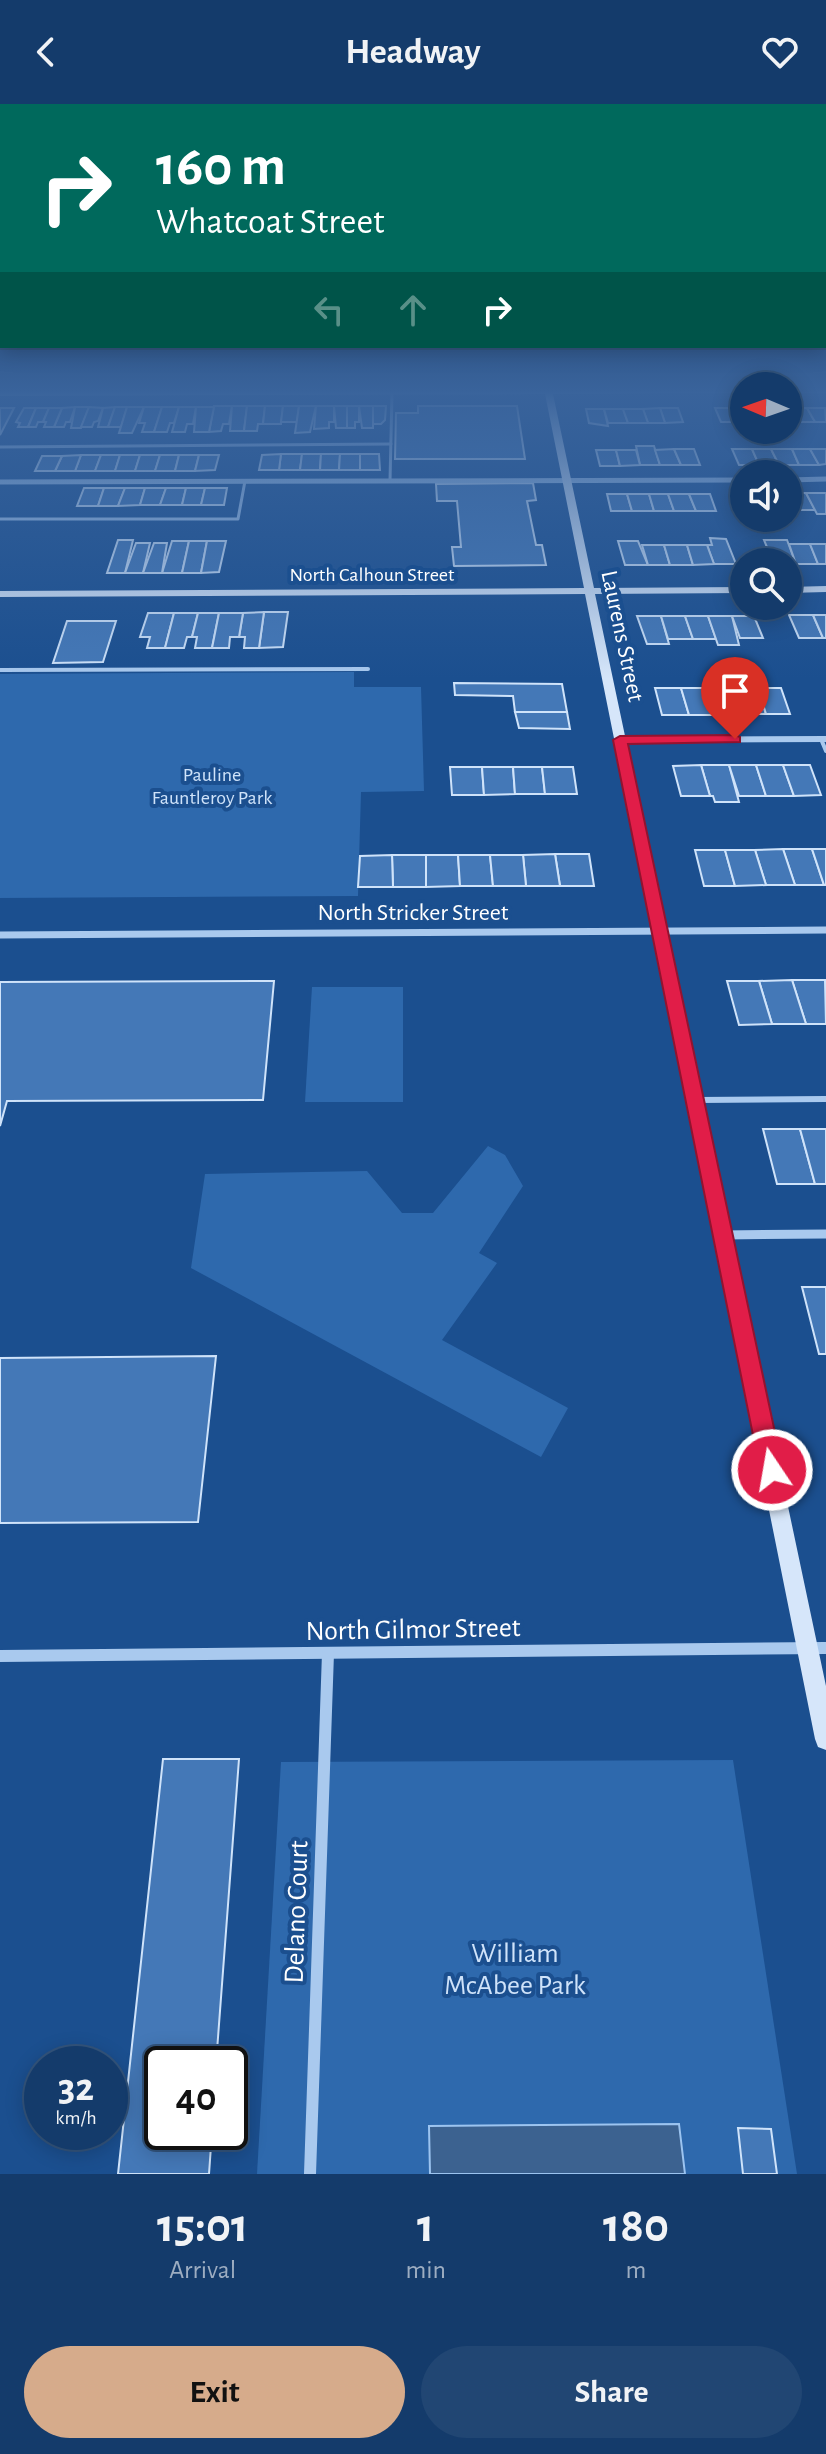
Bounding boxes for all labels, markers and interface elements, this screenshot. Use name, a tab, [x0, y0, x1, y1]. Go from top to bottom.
icon: back	[24, 30, 68, 74]
icon: heart	[758, 30, 802, 74]
text: Headway	[345, 34, 481, 70]
icon: right	[24, 136, 128, 240]
text: 160 m	[156, 139, 286, 195]
text: Whatcoat Street	[156, 204, 384, 240]
icon: left	[307, 288, 351, 332]
icon: ahead	[391, 288, 435, 332]
icon: right	[475, 288, 519, 332]
north arrow	[730, 372, 802, 444]
map controls	[730, 372, 802, 620]
button: sound	[730, 460, 802, 532]
button: search	[730, 548, 802, 620]
street label: North Calhoun Street	[290, 565, 455, 585]
street label: Laurens Street	[596, 568, 648, 704]
pin	[701, 657, 769, 739]
icon: arrive	[713, 669, 757, 713]
park label: Pauline Fauntleroy Park	[152, 765, 272, 808]
street label: North Stricker Street	[318, 901, 509, 925]
position arrow	[730, 1428, 814, 1512]
street label: North Gilmor Street	[305, 1614, 521, 1646]
street label: Delano Court	[281, 1840, 313, 1984]
park label: William McAbee Park	[444, 1940, 586, 2000]
speed limit sign: 40	[144, 2046, 248, 2150]
text: 32	[58, 2068, 94, 2108]
text: km/h	[55, 2108, 97, 2128]
text: 15:01	[157, 2203, 248, 2251]
text: 1	[417, 2203, 434, 2251]
text: 180	[603, 2203, 669, 2251]
text: Arrival	[169, 2257, 236, 2283]
text: min	[405, 2257, 446, 2283]
text: m	[626, 2257, 646, 2283]
button: Exit	[24, 2346, 405, 2438]
button: Share	[421, 2346, 802, 2438]

